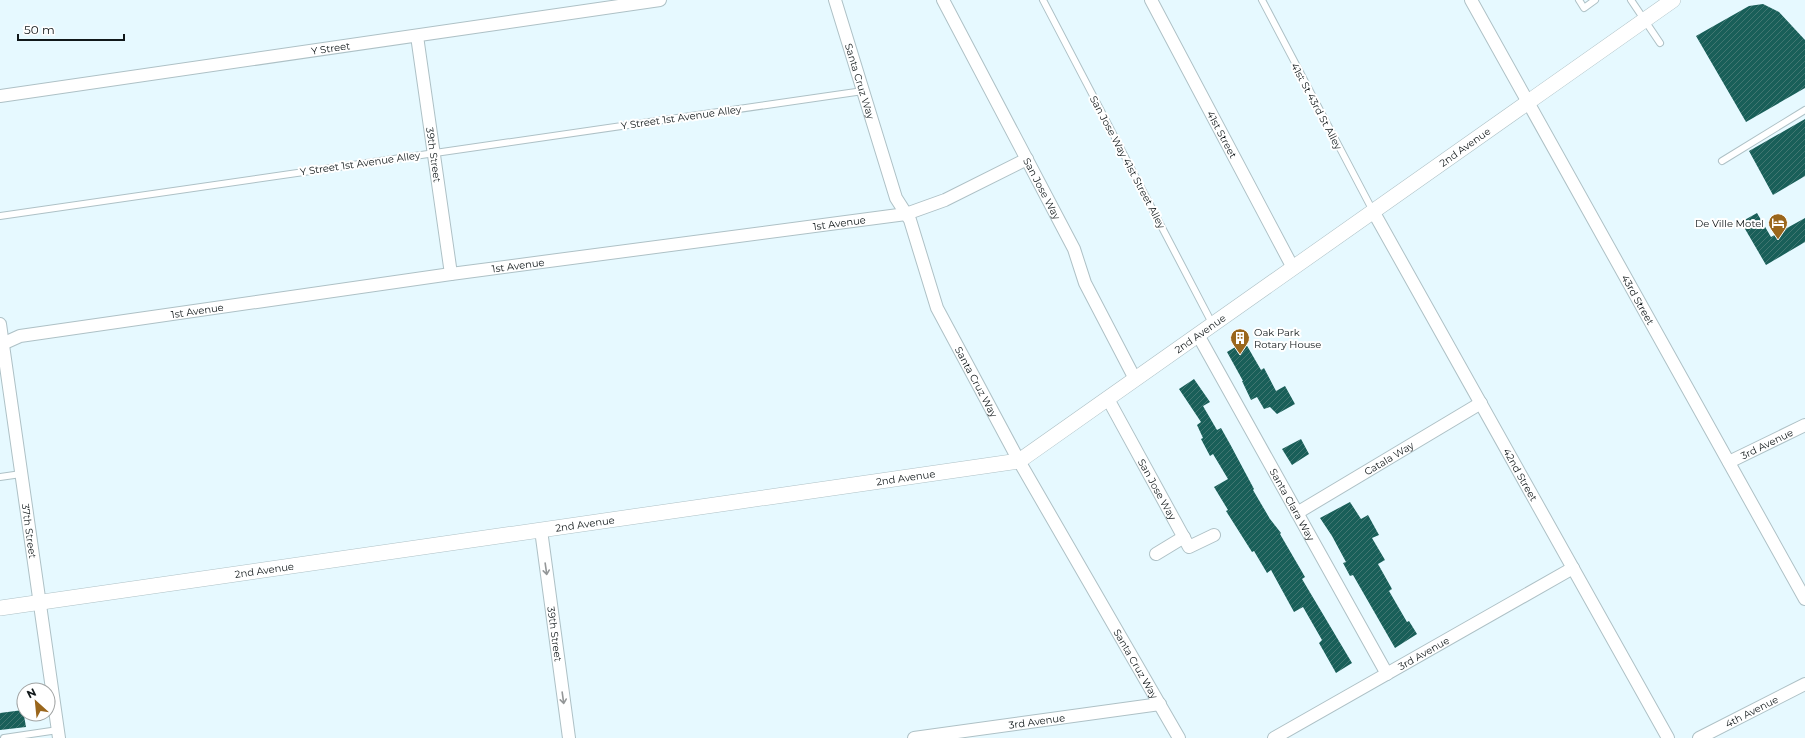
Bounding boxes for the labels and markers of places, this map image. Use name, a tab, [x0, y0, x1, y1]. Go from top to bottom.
hotel icon: De Ville Motel	[1767, 212, 1789, 240]
place label: De Ville Motel	[1695, 217, 1764, 230]
place label: Oak Park Rotary House	[1254, 326, 1321, 351]
building icon: Oak Park Rotary House	[1229, 327, 1251, 355]

